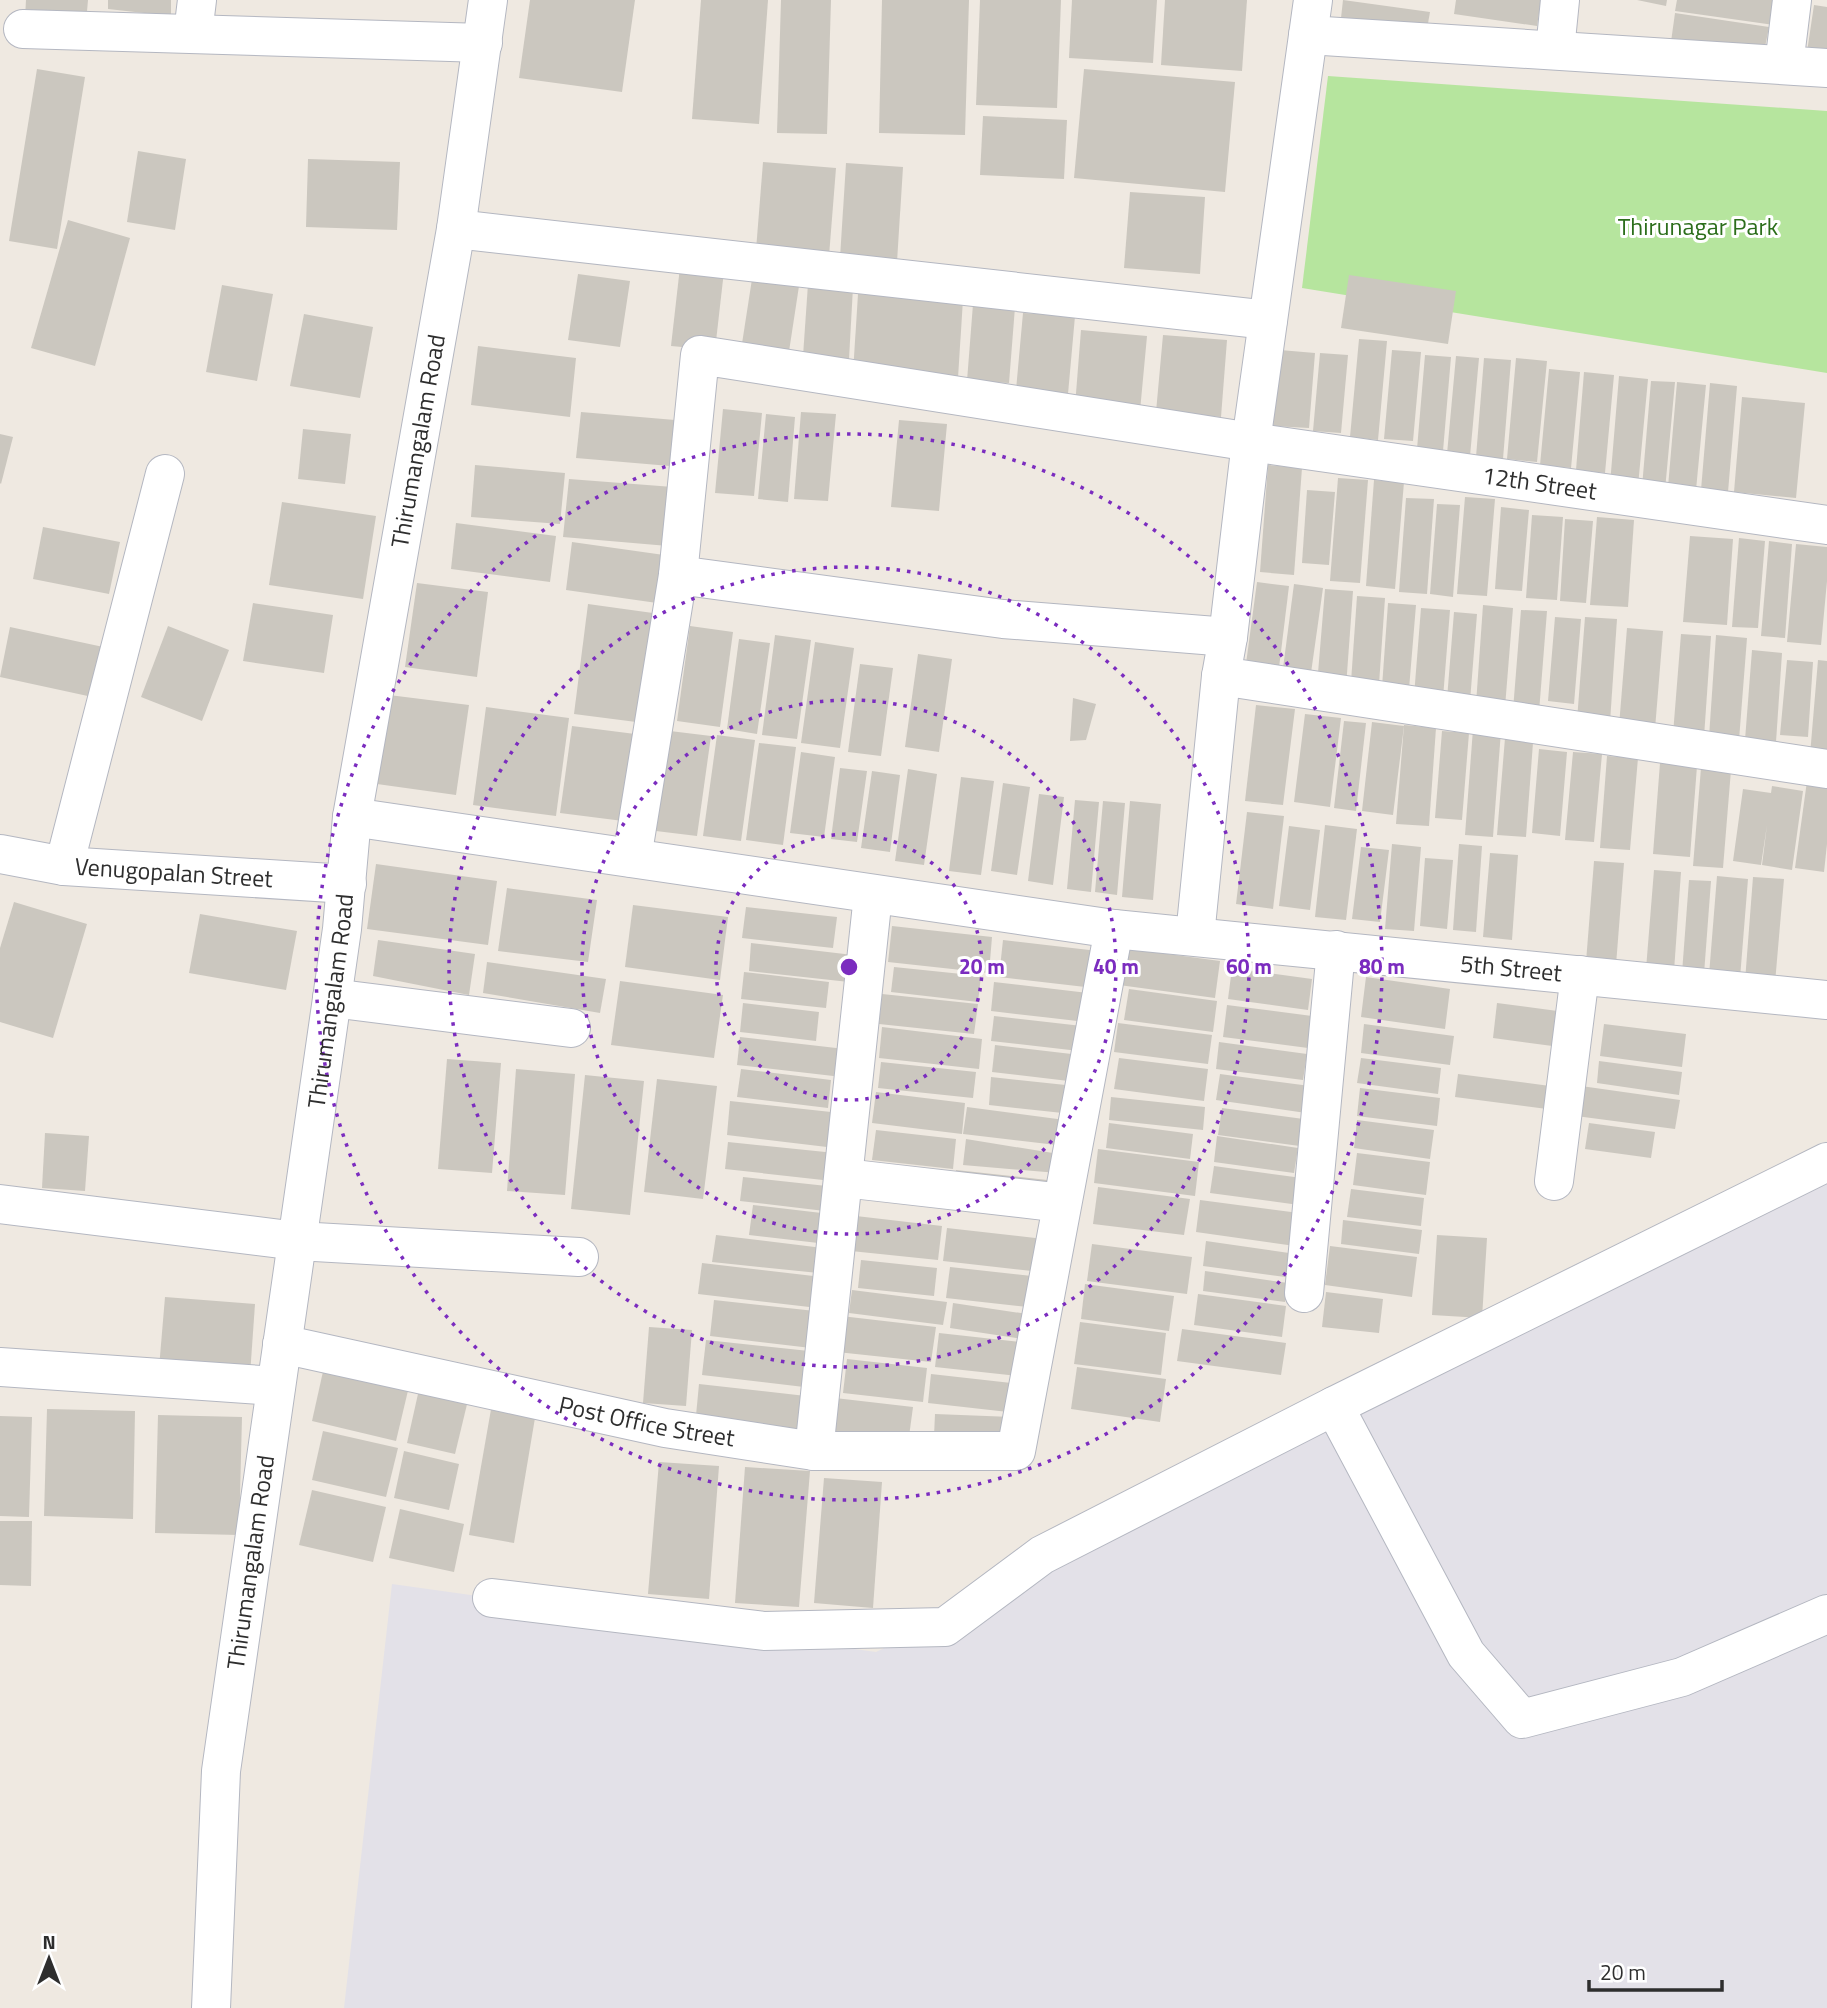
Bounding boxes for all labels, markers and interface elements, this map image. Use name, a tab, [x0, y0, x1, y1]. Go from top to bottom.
park label: Thirunagar Park	[1618, 208, 1779, 244]
street label: Thirumangalam Road	[381, 331, 454, 551]
street label: 12th Street	[1480, 457, 1600, 509]
street label: Venugopalan Street	[74, 848, 274, 896]
street label: Thirumangalam Road	[297, 892, 362, 1111]
street label: 5th Street	[1459, 945, 1564, 991]
text: 20 m	[959, 950, 1005, 982]
text: 40 m	[1093, 950, 1139, 982]
text: 60 m	[1226, 950, 1272, 982]
text: 80 m	[1359, 950, 1405, 982]
centre of rings	[837, 955, 861, 979]
street label: Post Office Street	[556, 1386, 738, 1456]
street label: Thirumangalam Road	[217, 1453, 283, 1672]
north arrow	[14, 1924, 84, 1994]
text: N	[42, 1927, 56, 1956]
scale bar	[1589, 1948, 1722, 1992]
text: 20 m	[1600, 1956, 1646, 1988]

